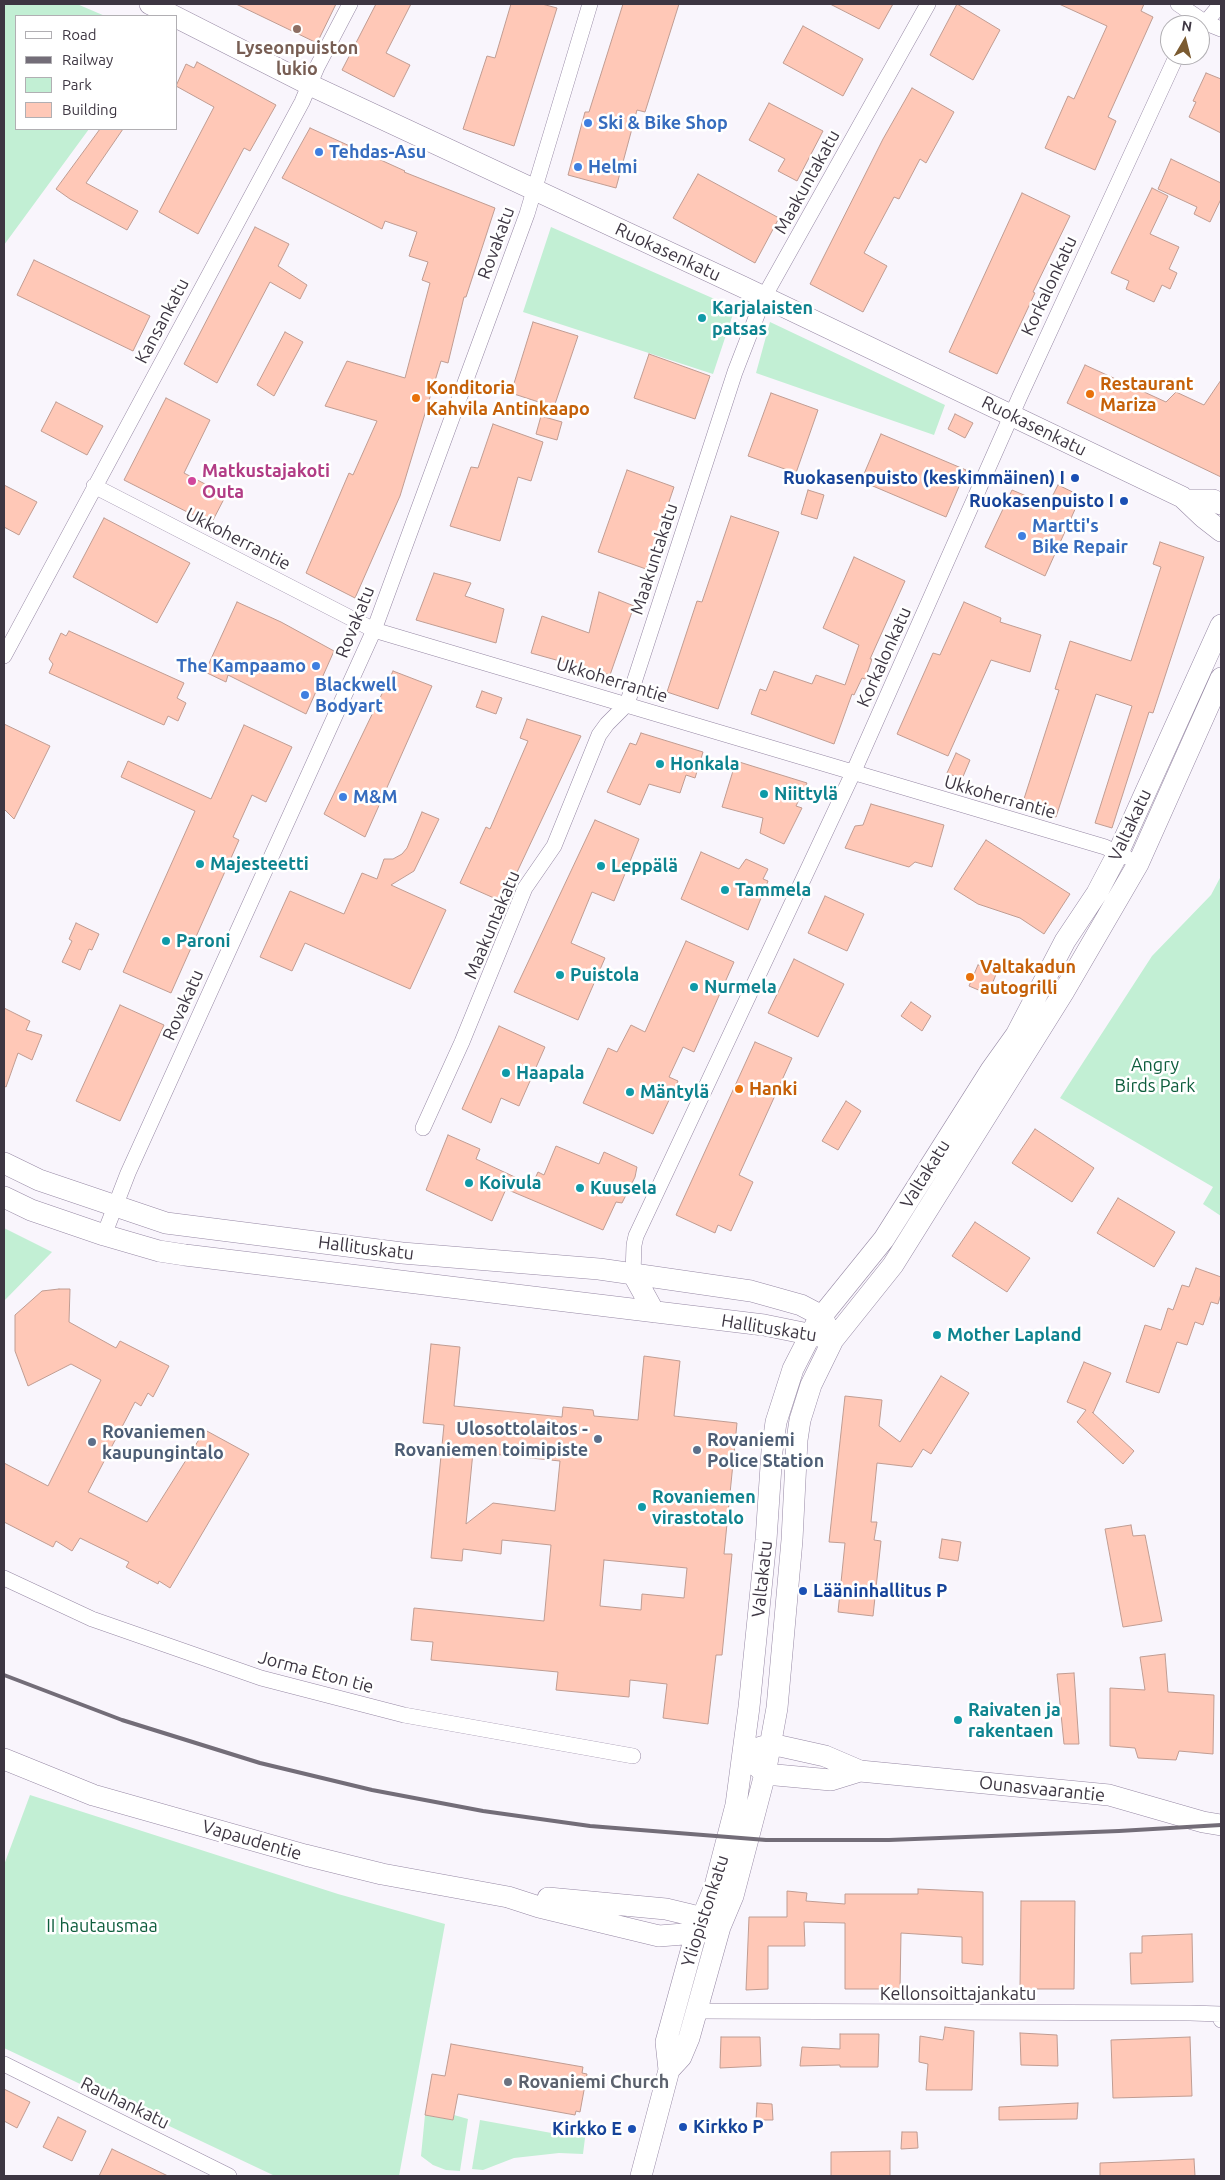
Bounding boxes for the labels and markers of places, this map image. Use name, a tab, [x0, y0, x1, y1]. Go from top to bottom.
marker: Lyseonpuiston lukio	[291, 23, 303, 35]
place label: Lyseonpuiston lukio	[236, 37, 358, 80]
place label: Ski & Bike Shop	[598, 112, 728, 134]
marker: Ski & Bike Shop	[582, 117, 594, 129]
place label: Tehdas-Asu	[329, 141, 426, 163]
marker: Tehdas-Asu	[313, 146, 325, 158]
place label: Helmi	[588, 156, 637, 178]
marker: Helmi	[572, 161, 584, 173]
place label: Karjalaisten patsas	[712, 297, 813, 340]
marker: Karjalaisten patsas	[696, 312, 708, 324]
place label: Restaurant Mariza	[1100, 373, 1193, 416]
place label: Konditoria Kahvila Antinkaapo	[426, 377, 590, 419]
marker: Restaurant Mariza	[1084, 388, 1096, 400]
marker: Konditoria Kahvila Antinkaapo	[410, 392, 422, 404]
place label: Matkustajakoti Outa	[202, 460, 330, 502]
place label: Ruokasenpuisto (keskimmäinen) I	[783, 467, 1065, 489]
marker: Ruokasenpuisto (keskimmäinen) I	[1069, 472, 1081, 484]
marker: Matkustajakoti Outa	[186, 475, 198, 487]
place label: Ruokasenpuisto I	[969, 490, 1114, 512]
marker: Ruokasenpuisto I	[1118, 495, 1130, 507]
place label: Martti's Bike Repair	[1032, 515, 1128, 558]
marker: Martti's Bike Repair	[1016, 530, 1028, 542]
place label: The Kampaamo	[176, 655, 306, 677]
marker: The Kampaamo	[310, 660, 322, 672]
place label: Blackwell Bodyart	[315, 674, 397, 716]
marker: Blackwell Bodyart	[299, 689, 311, 701]
place label: Honkala	[670, 753, 740, 775]
marker: Honkala	[654, 758, 666, 770]
place label: Niittylä	[774, 783, 838, 805]
place label: M&M	[353, 786, 397, 808]
marker: Niittylä	[758, 788, 770, 800]
marker: M&M	[337, 791, 349, 803]
place label: Majesteetti	[210, 853, 309, 875]
place label: Leppälä	[611, 855, 678, 877]
marker: Majesteetti	[194, 858, 206, 870]
marker: Leppälä	[595, 860, 607, 872]
place label: Tammela	[735, 879, 811, 901]
marker: Tammela	[719, 884, 731, 896]
place label: Paroni	[176, 930, 230, 952]
marker: Paroni	[160, 935, 172, 947]
place label: Valtakadun autogrilli	[980, 956, 1076, 999]
place label: Puistola	[570, 964, 639, 986]
marker: Puistola	[554, 969, 566, 981]
marker: Valtakadun autogrilli	[964, 971, 976, 983]
place label: Nurmela	[704, 976, 777, 998]
marker: Nurmela	[688, 981, 700, 993]
place label: Haapala	[516, 1062, 585, 1084]
marker: Haapala	[500, 1067, 512, 1079]
place label: Hanki	[749, 1078, 797, 1100]
place label: Mäntylä	[640, 1081, 709, 1103]
marker: Hanki	[733, 1083, 745, 1095]
marker: Mäntylä	[624, 1086, 636, 1098]
place label: Koivula	[479, 1172, 542, 1194]
marker: Koivula	[463, 1177, 475, 1189]
place label: Kuusela	[590, 1177, 657, 1199]
marker: Kuusela	[574, 1182, 586, 1194]
place label: Mother Lapland	[947, 1324, 1082, 1346]
marker: Mother Lapland	[931, 1329, 943, 1341]
place label: Ulosottolaitos - Rovaniemen toimipiste	[394, 1418, 588, 1460]
place label: Rovaniemen kaupungintalo	[102, 1421, 224, 1464]
place label: Rovaniemi Police Station	[707, 1429, 824, 1472]
marker: Ulosottolaitos - Rovaniemen toimipiste	[592, 1433, 604, 1445]
marker: Rovaniemen kaupungintalo	[86, 1436, 98, 1448]
marker: Rovaniemi Police Station	[691, 1444, 703, 1456]
place label: Rovaniemen virastotalo	[652, 1486, 756, 1528]
marker: Rovaniemen virastotalo	[636, 1501, 648, 1513]
place label: Lääninhallitus P	[813, 1580, 947, 1602]
marker: Lääninhallitus P	[797, 1585, 809, 1597]
place label: Raivaten ja rakentaen	[968, 1699, 1061, 1742]
marker: Raivaten ja rakentaen	[952, 1714, 964, 1726]
place label: Rovaniemi Church	[518, 2071, 669, 2093]
marker: Rovaniemi Church	[502, 2076, 514, 2088]
place label: Kirkko P	[693, 2116, 764, 2138]
place label: Kirkko E	[552, 2118, 622, 2140]
marker: Kirkko P	[677, 2121, 689, 2133]
marker: Kirkko E	[626, 2123, 638, 2135]

